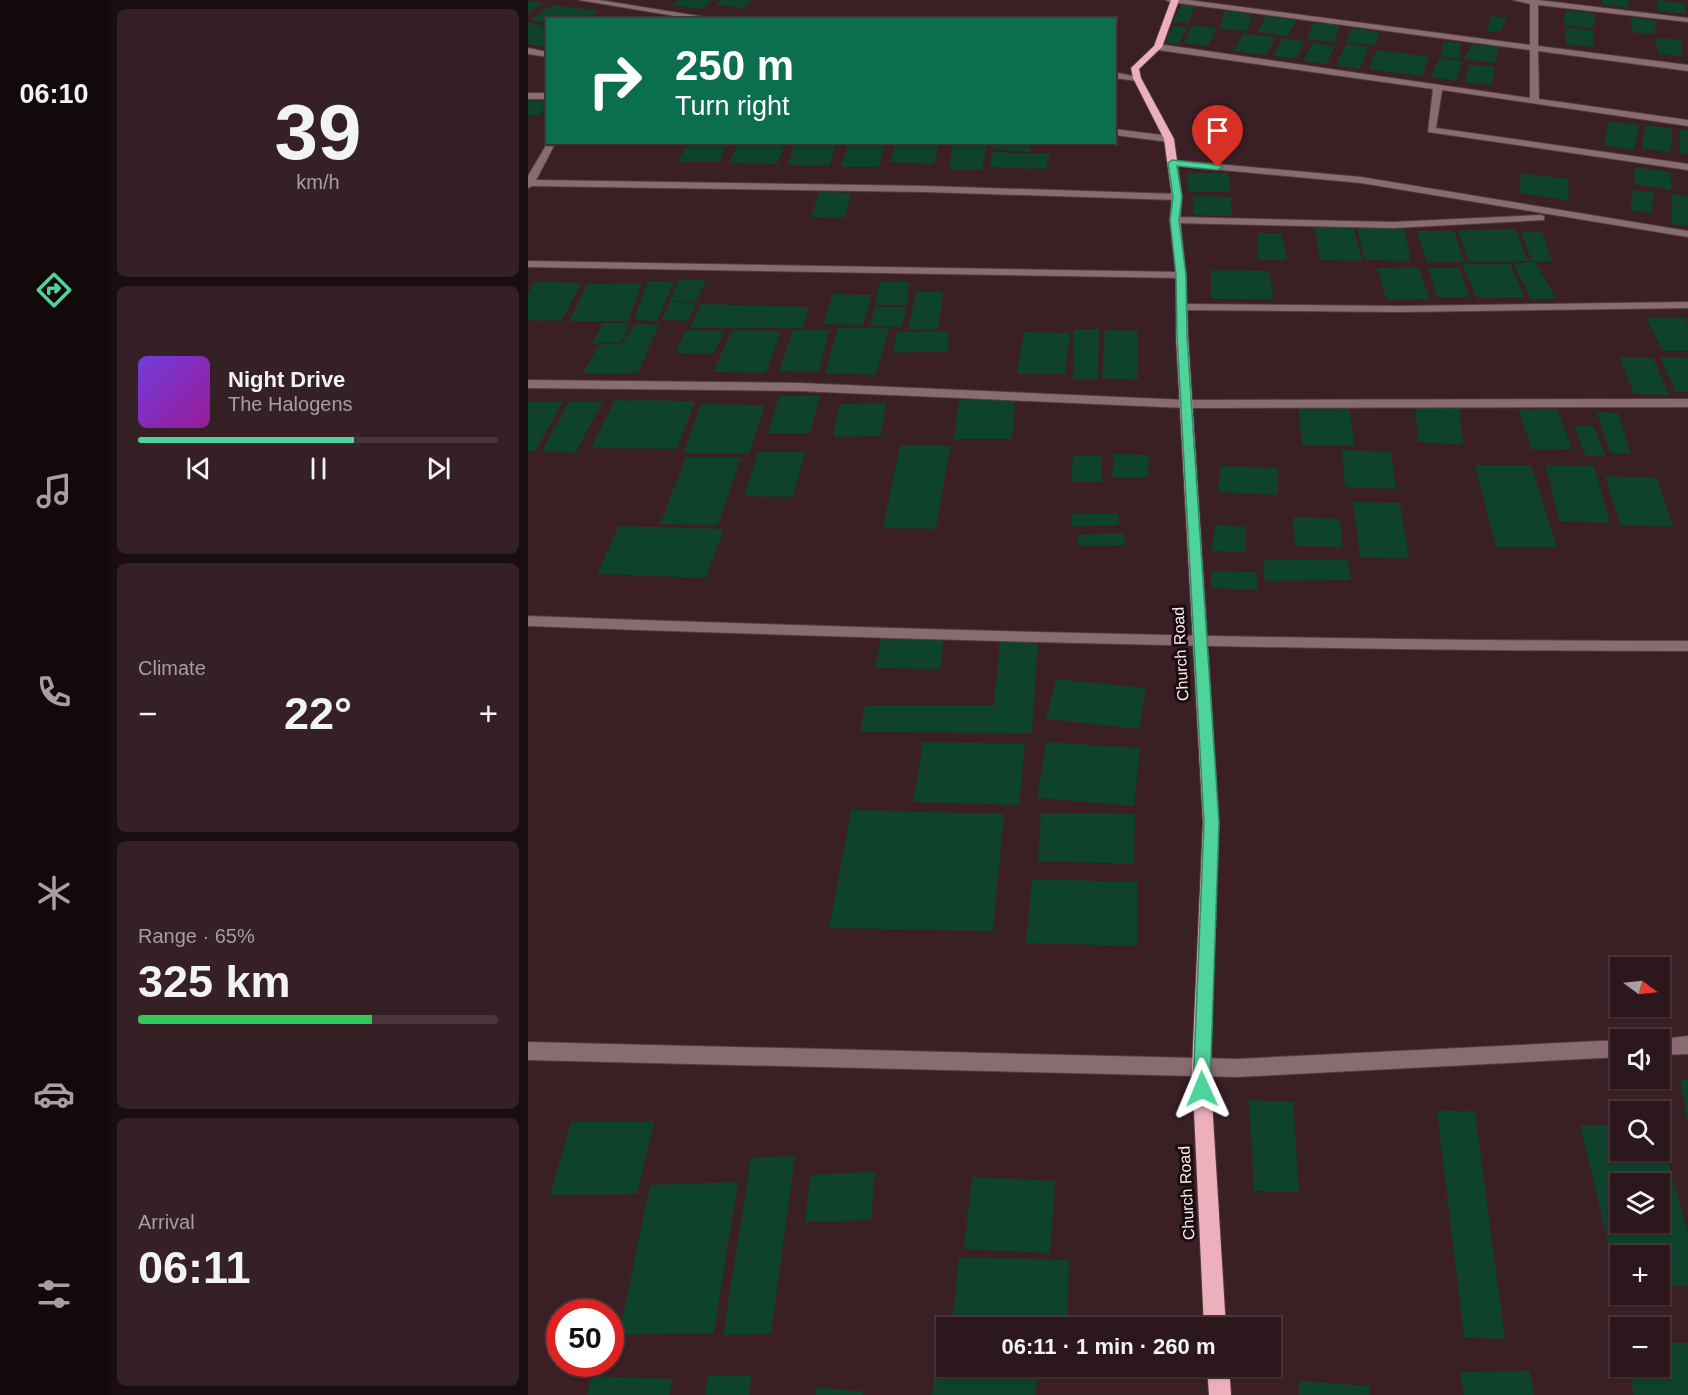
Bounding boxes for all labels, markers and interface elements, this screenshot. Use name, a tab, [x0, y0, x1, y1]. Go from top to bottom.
icon: right	[576, 42, 654, 120]
text: 250 m	[675, 42, 794, 89]
text: 06:10	[19, 79, 89, 109]
text: 39	[275, 88, 361, 176]
text: Turn right	[675, 91, 790, 121]
pin	[1192, 105, 1243, 167]
icon: arrive	[1201, 114, 1234, 147]
text: km/h	[296, 171, 340, 193]
icon: directions	[33, 269, 75, 311]
text: Night Drive	[228, 367, 345, 392]
text: The Halogens	[228, 393, 353, 415]
icon: previous	[182, 452, 215, 485]
icon: pause	[302, 452, 335, 485]
icon: next	[422, 452, 455, 485]
icon: music	[33, 470, 75, 512]
street label: Church Road	[1170, 606, 1191, 701]
text: Climate	[138, 657, 206, 679]
icon: phone	[33, 671, 75, 713]
text: 22°	[284, 688, 352, 739]
text: −	[138, 695, 157, 732]
text: +	[479, 695, 498, 732]
icon: climate	[33, 872, 75, 914]
text: Range · 65%	[138, 925, 255, 947]
text: 325 km	[138, 956, 291, 1007]
north arrow	[1610, 957, 1670, 1017]
map controls	[1610, 957, 1670, 1377]
button: sound	[1610, 1029, 1670, 1089]
position arrow	[1170, 1057, 1234, 1121]
icon: car	[33, 1073, 75, 1115]
button: search	[1610, 1101, 1670, 1161]
street label: Church Road	[1176, 1145, 1197, 1240]
button: layers	[1610, 1173, 1670, 1233]
text: Arrival	[138, 1211, 195, 1233]
text: 06:11	[138, 1242, 251, 1293]
button: +	[1610, 1245, 1670, 1305]
icon: filters	[33, 1273, 75, 1315]
speed limit sign: 50	[546, 1299, 624, 1377]
button: −	[1610, 1317, 1670, 1377]
text: 06:11 · 1 min · 260 m	[1002, 1334, 1216, 1359]

